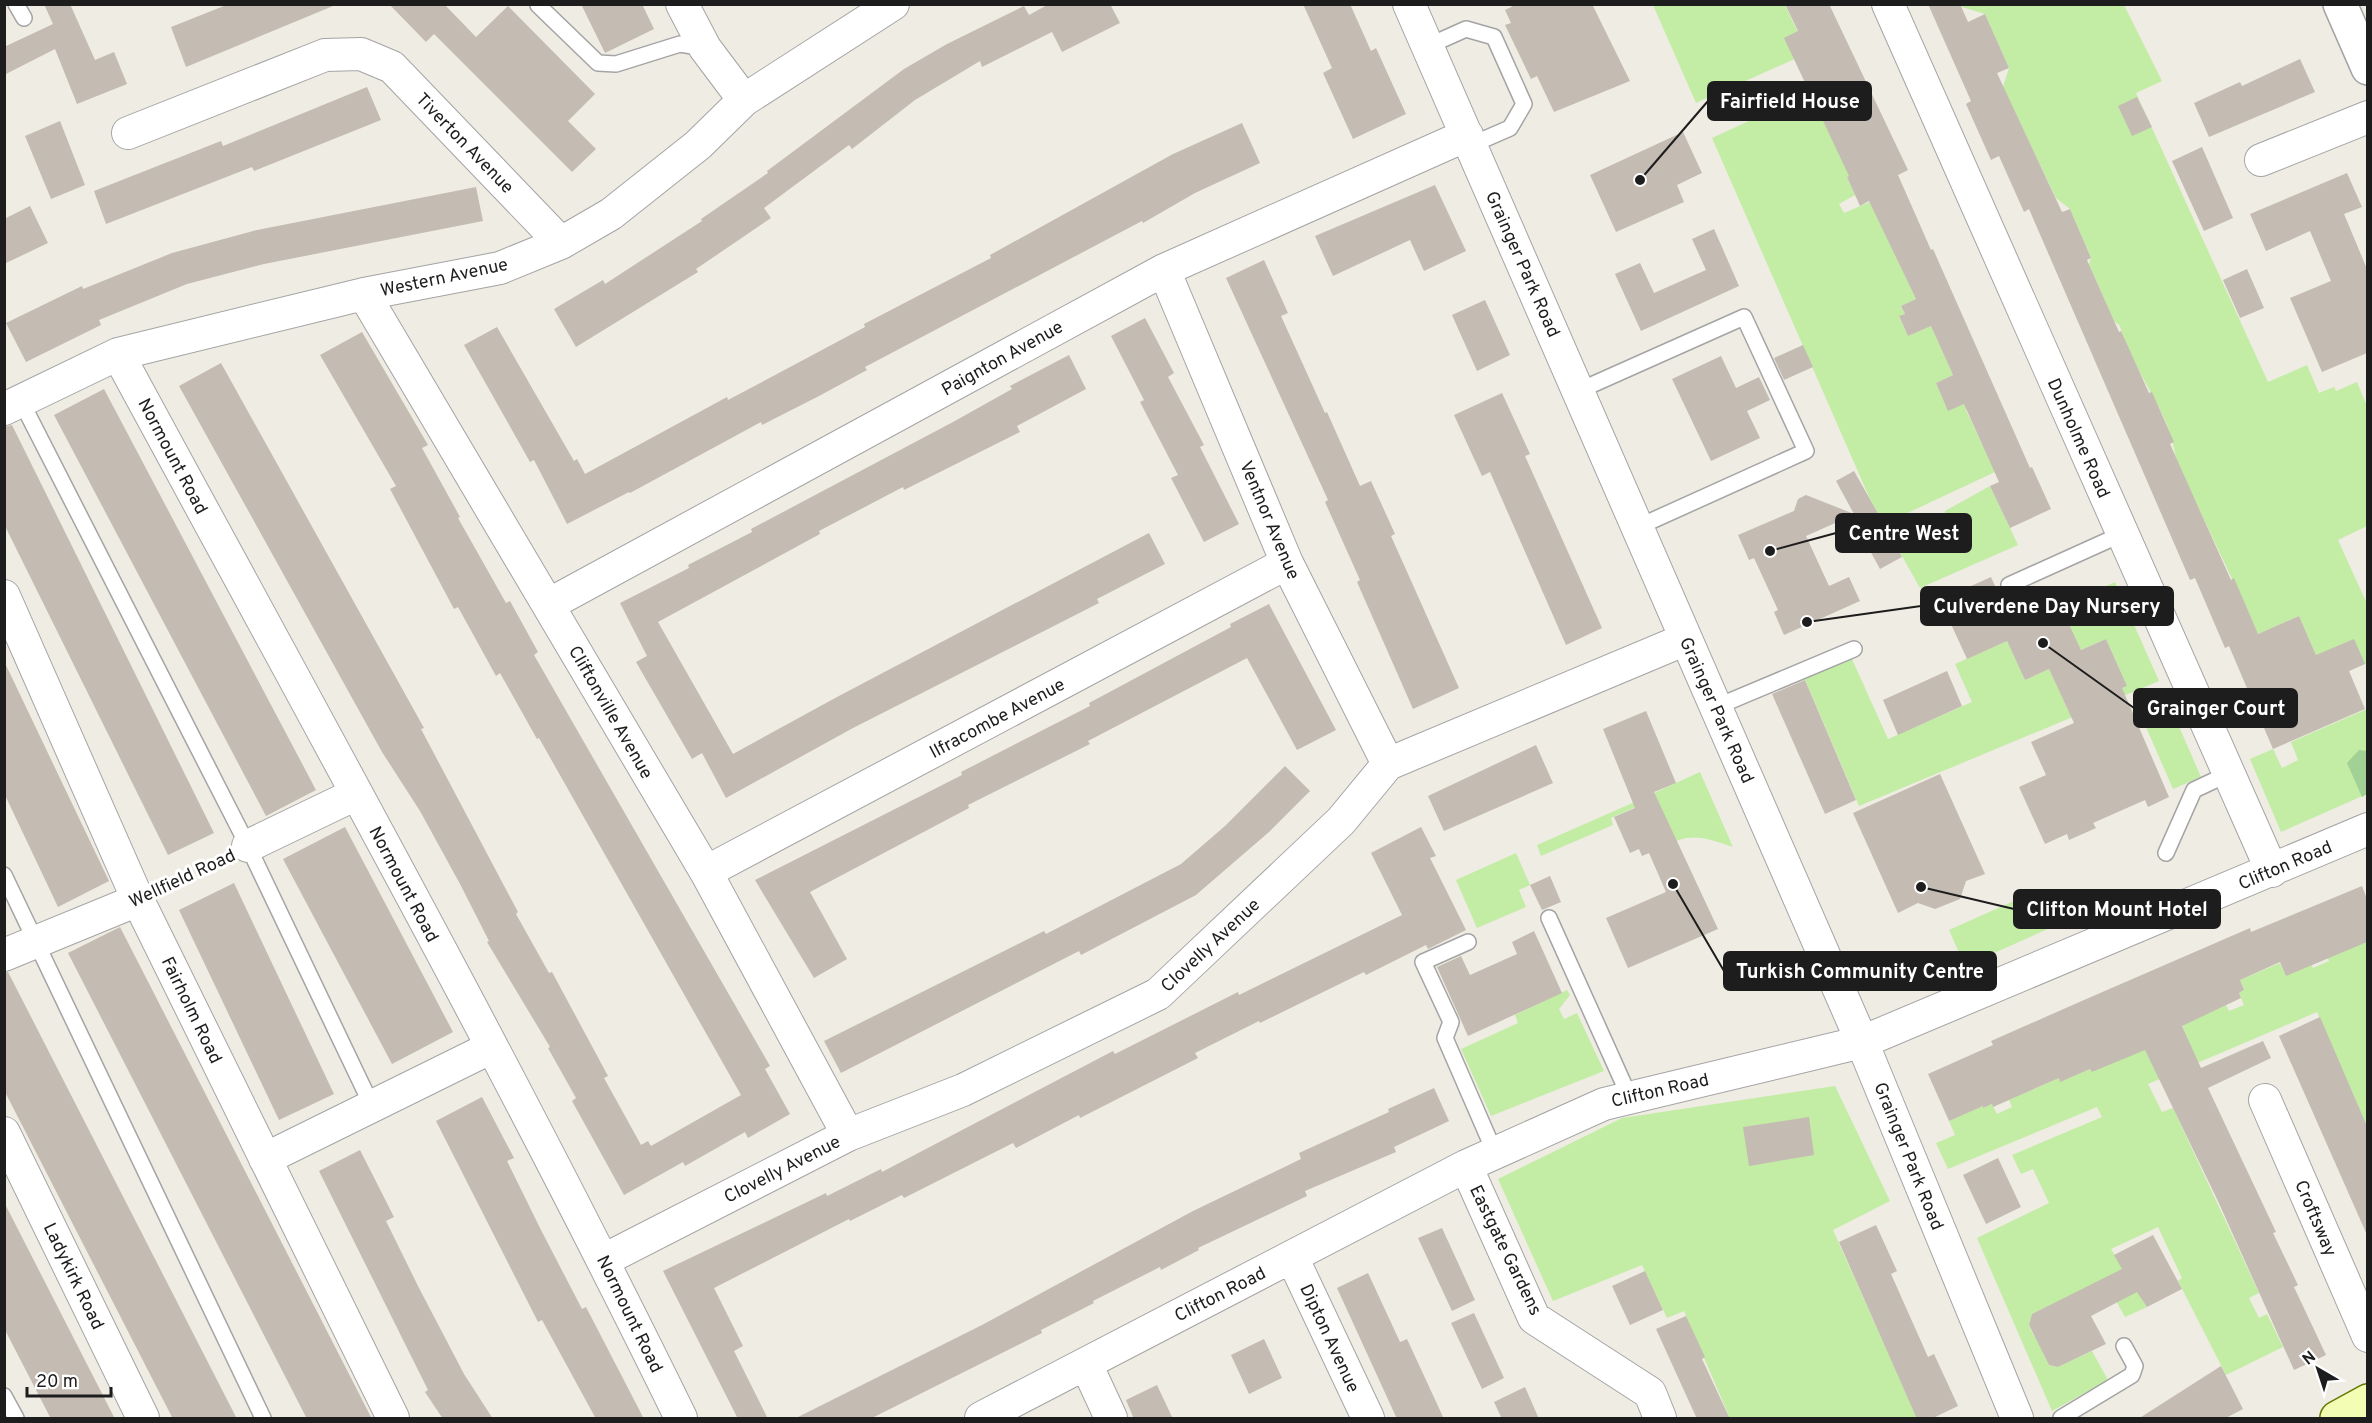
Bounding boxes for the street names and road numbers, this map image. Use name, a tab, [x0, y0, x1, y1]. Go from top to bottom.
street label: Tiverton Avenue	[410, 89, 518, 199]
street label: Grainger Park Road	[1479, 188, 1564, 341]
street label: Western Avenue	[378, 254, 510, 303]
street label: Paignton Avenue	[938, 316, 1068, 402]
street label: Dunholme Road	[2041, 375, 2114, 502]
street label: Normount Road	[131, 395, 212, 519]
street label: Ventnor Avenue	[1233, 458, 1304, 583]
street label: Grainger Park Road	[1673, 634, 1758, 787]
street label: Cliftonville Avenue	[562, 642, 657, 784]
street label: Ilfracombe Avenue	[926, 674, 1069, 765]
street label: Normount Road	[362, 823, 443, 947]
street label: Clifton Road	[2235, 836, 2336, 896]
street label: Wellfield Road	[126, 845, 240, 914]
street label: Clovelly Avenue	[1156, 894, 1266, 998]
street label: Fairholm Road	[155, 954, 226, 1068]
street label: Clifton Road	[1609, 1069, 1711, 1114]
street label: Grainger Park Road	[1867, 1079, 1948, 1234]
street label: Clovelly Avenue	[721, 1131, 845, 1210]
street label: Croftsway	[2288, 1177, 2341, 1260]
street label: Eastgate Gardens	[1463, 1182, 1546, 1320]
street label: Ladykirk Road	[37, 1220, 108, 1334]
street label: Normount Road	[590, 1252, 667, 1377]
street label: Clifton Road	[1171, 1262, 1270, 1328]
street label: Dipton Avenue	[1293, 1281, 1364, 1397]

